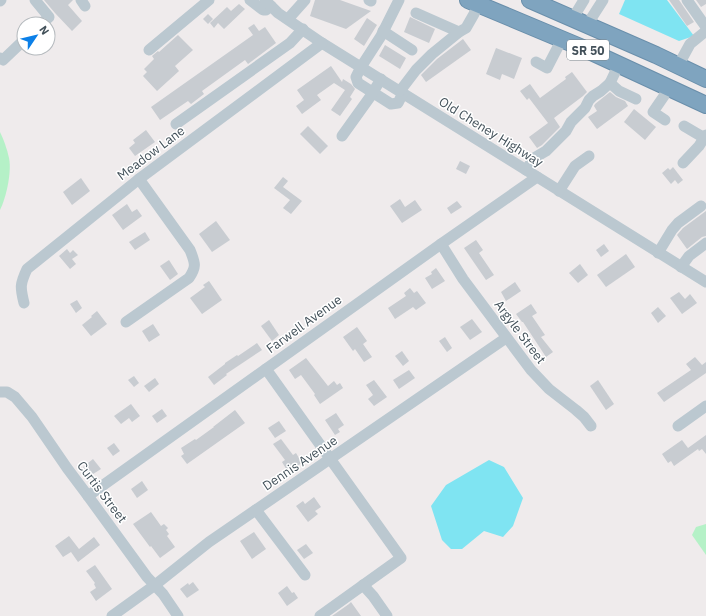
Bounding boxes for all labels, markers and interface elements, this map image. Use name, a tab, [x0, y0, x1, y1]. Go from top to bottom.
north arrow	[16, 16, 56, 56]
text: N	[36, 23, 52, 38]
road number: SR 50	[567, 40, 609, 60]
street label: Old Cheney Highway	[436, 93, 547, 171]
street label: Meadow Lane	[114, 122, 188, 184]
street label: Farwell Avenue	[263, 291, 345, 357]
street label: Argyle Street	[490, 297, 550, 367]
street label: Dennis Avenue	[259, 432, 341, 494]
street label: Curtis Street	[73, 458, 131, 526]

